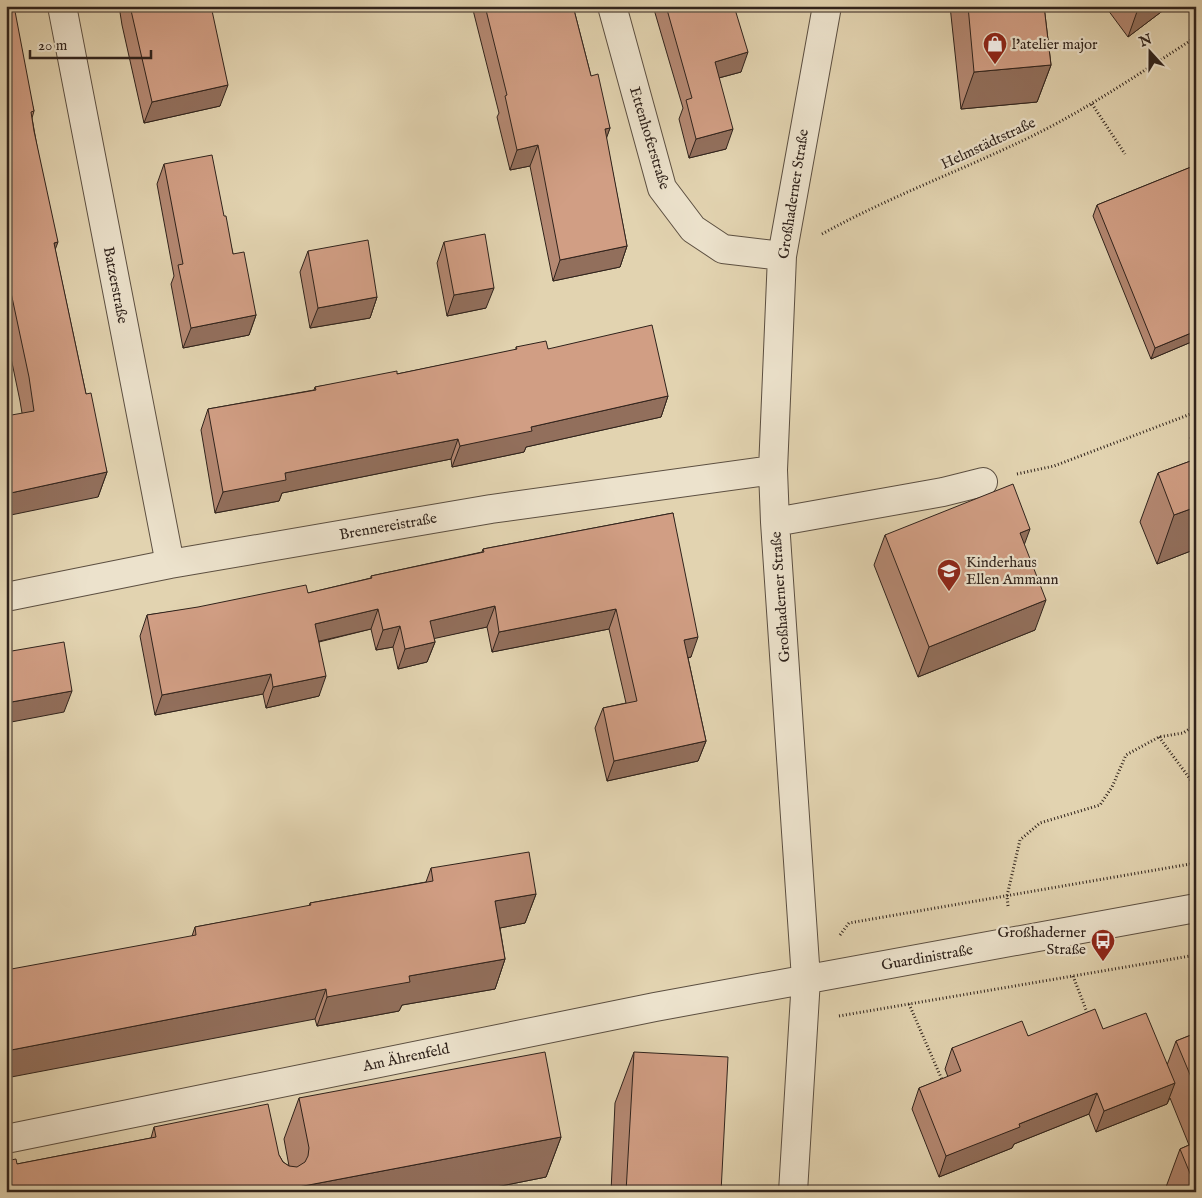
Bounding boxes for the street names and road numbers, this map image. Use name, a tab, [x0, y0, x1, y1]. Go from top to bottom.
street label: Ettenhoferstraße	[625, 85, 674, 192]
street label: Helmstädtstraße	[938, 113, 1039, 174]
street label: Großhaderner Straße	[774, 128, 813, 260]
street label: Batzerstraße	[99, 245, 132, 325]
street label: Brennereistraße	[338, 509, 438, 544]
street label: Großhaderner Straße	[766, 531, 795, 663]
street label: Guardinistraße	[880, 940, 975, 975]
street label: Am Ährenfeld	[360, 1039, 452, 1076]

